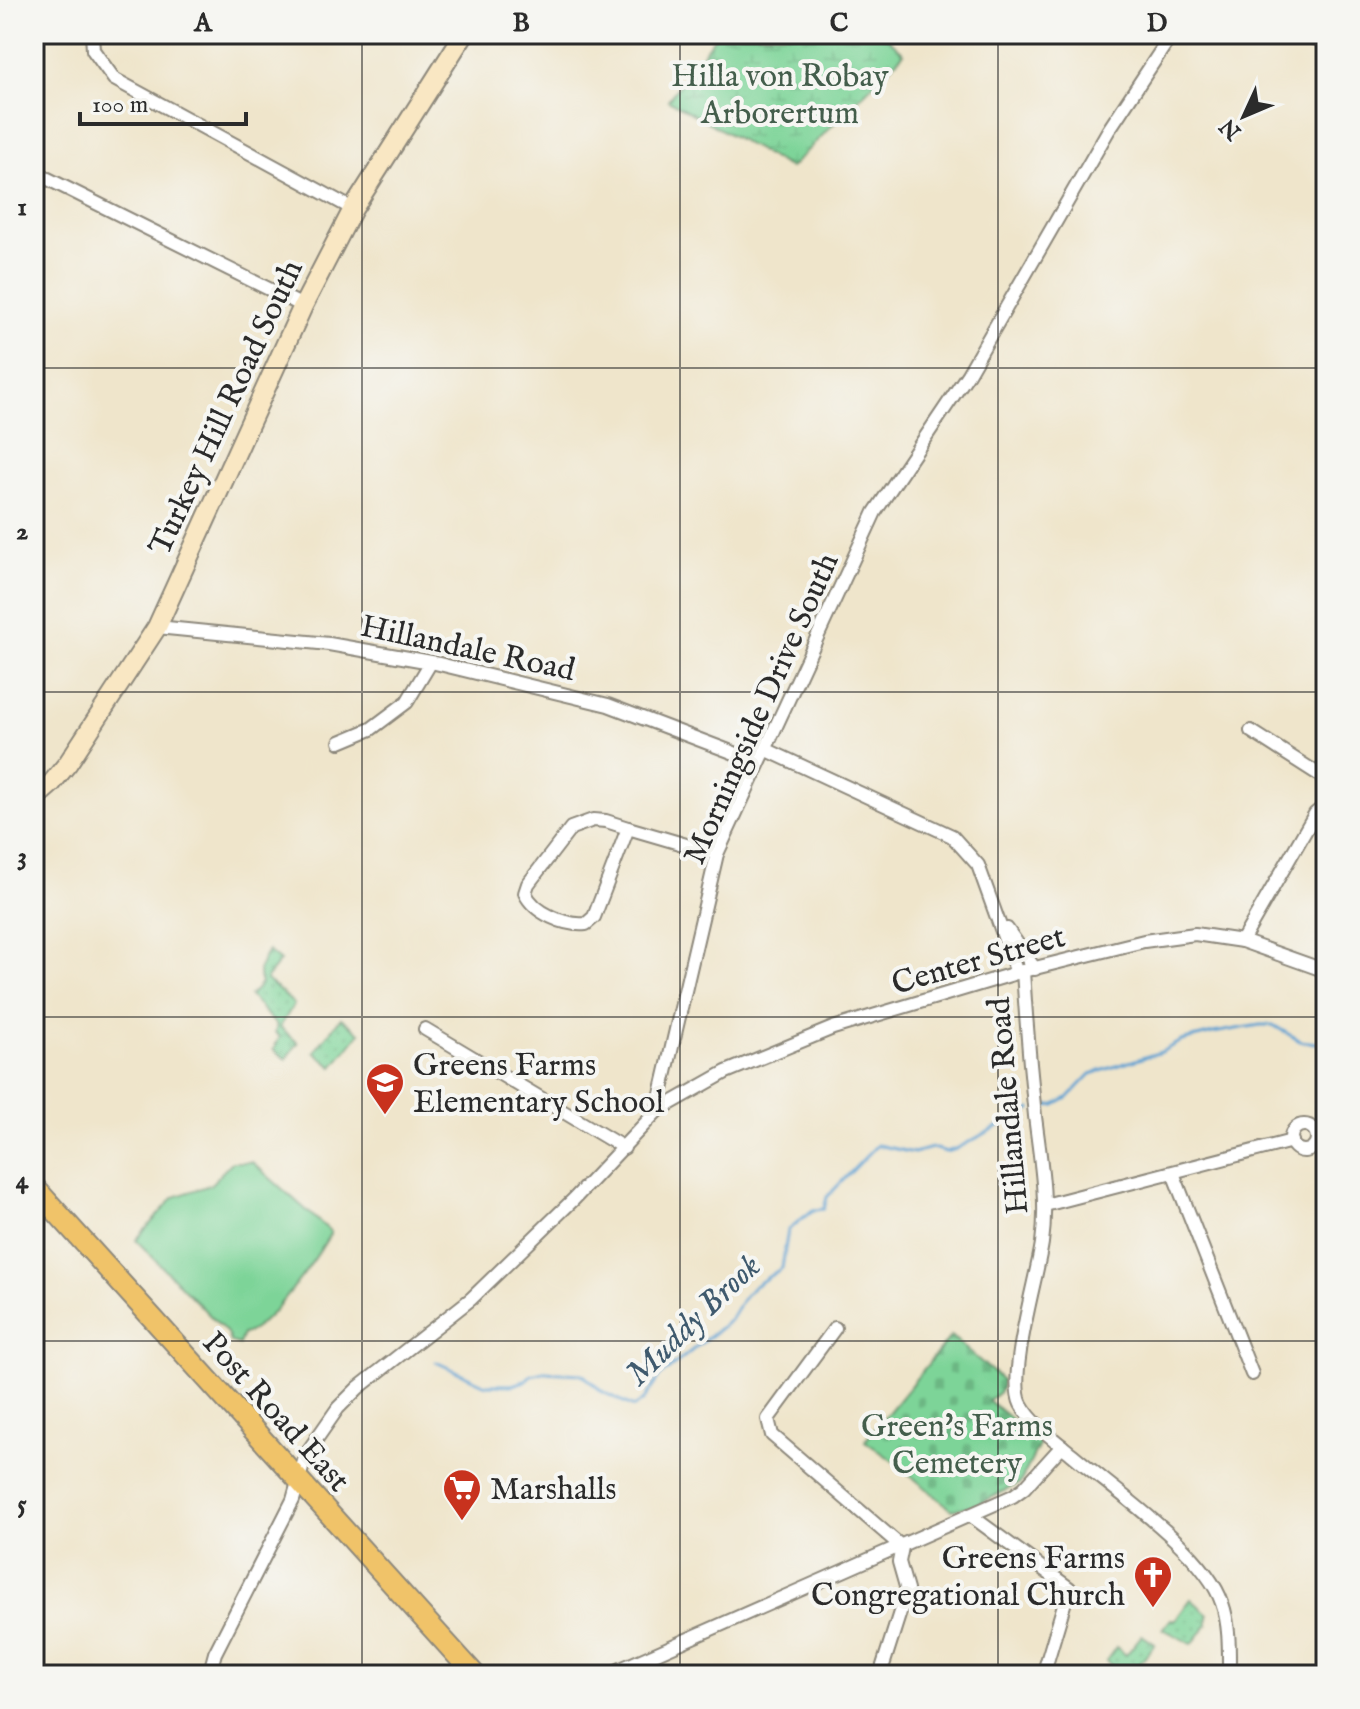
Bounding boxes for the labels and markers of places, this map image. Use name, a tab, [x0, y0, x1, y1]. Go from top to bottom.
place label: Greens Farms Elementary School	[413, 1046, 664, 1124]
school or university icon: Greens Farms Elementary School	[364, 1061, 406, 1116]
supermarket icon: Marshalls	[441, 1467, 483, 1522]
place label: Marshalls	[490, 1470, 617, 1511]
place label: Greens Farms Congregational Church	[811, 1539, 1125, 1617]
church icon: Greens Farms Congregational Church	[1132, 1554, 1174, 1609]

